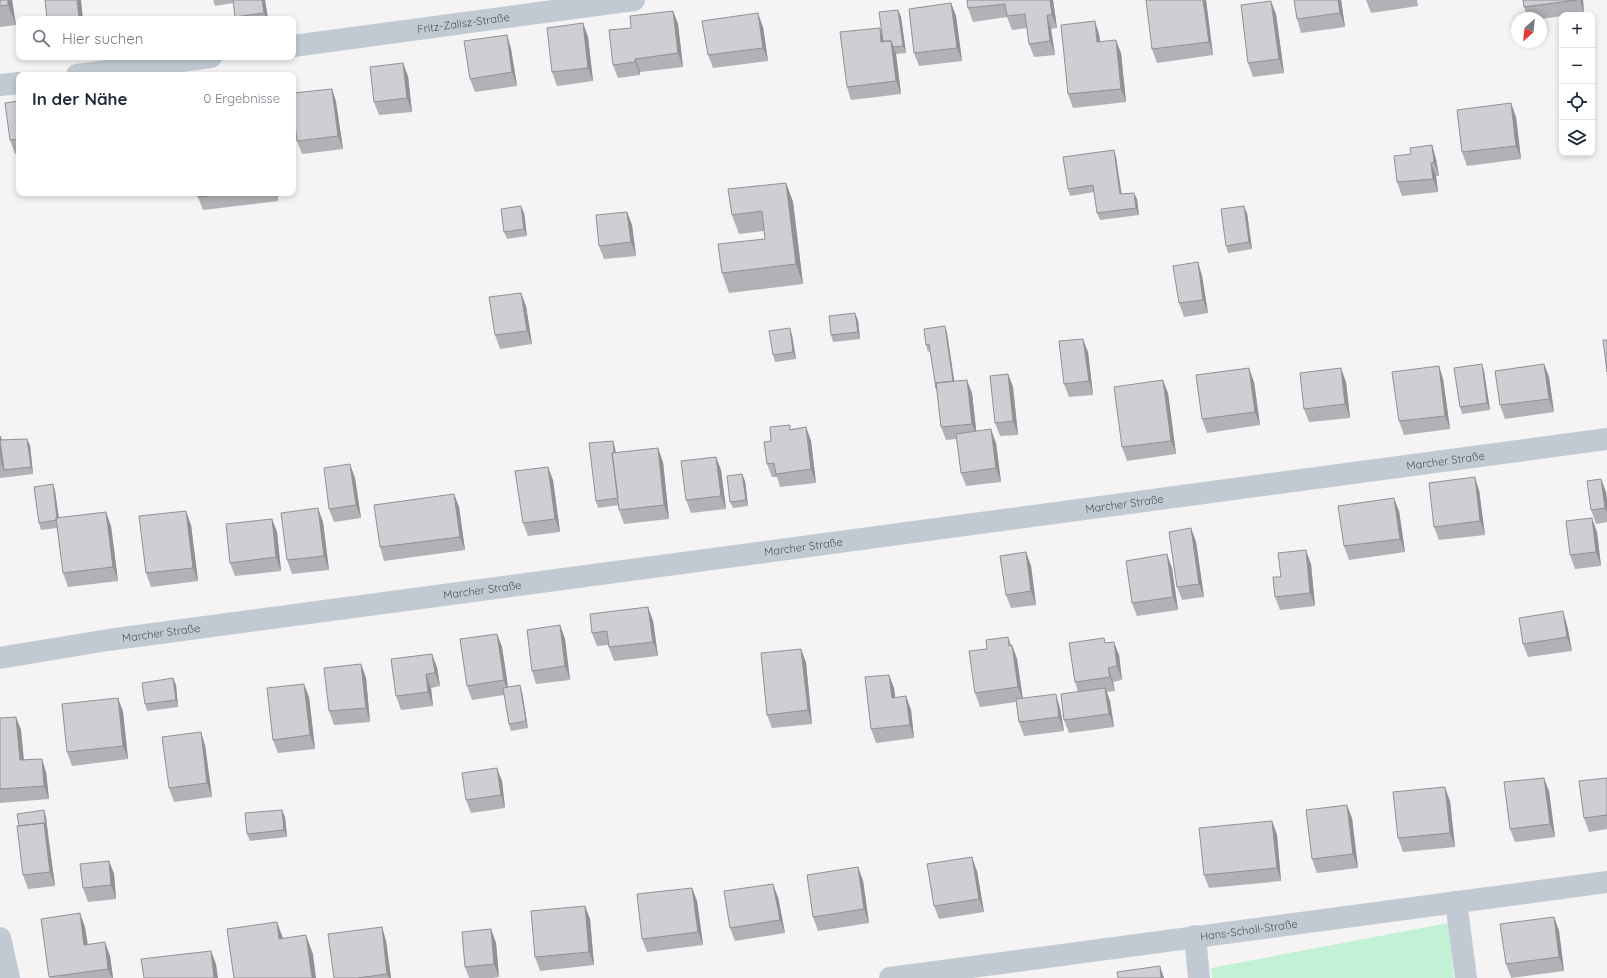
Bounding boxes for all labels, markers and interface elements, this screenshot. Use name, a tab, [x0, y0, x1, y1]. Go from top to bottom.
street label: Fritz-Zalisz-Straße	[416, 10, 511, 36]
north arrow	[1511, 12, 1547, 48]
map controls	[1559, 12, 1595, 156]
button: +	[1559, 12, 1595, 48]
search box	[16, 16, 296, 60]
icon: search	[30, 27, 52, 49]
text: Hier suchen	[62, 29, 143, 48]
button: −	[1559, 48, 1595, 84]
button: locate	[1559, 84, 1595, 120]
text: In der Nähe	[32, 88, 128, 109]
text: 0 Ergebnisse	[204, 90, 280, 106]
button: layers	[1559, 120, 1595, 156]
street label: Marcher Straße	[1406, 448, 1486, 473]
street label: Marcher Straße	[1084, 492, 1164, 516]
street label: Marcher Straße	[763, 535, 843, 559]
street label: Marcher Straße	[442, 578, 522, 602]
street label: Marcher Straße	[121, 621, 201, 645]
street label: Hans-Scholl-Straße	[1199, 917, 1298, 943]

